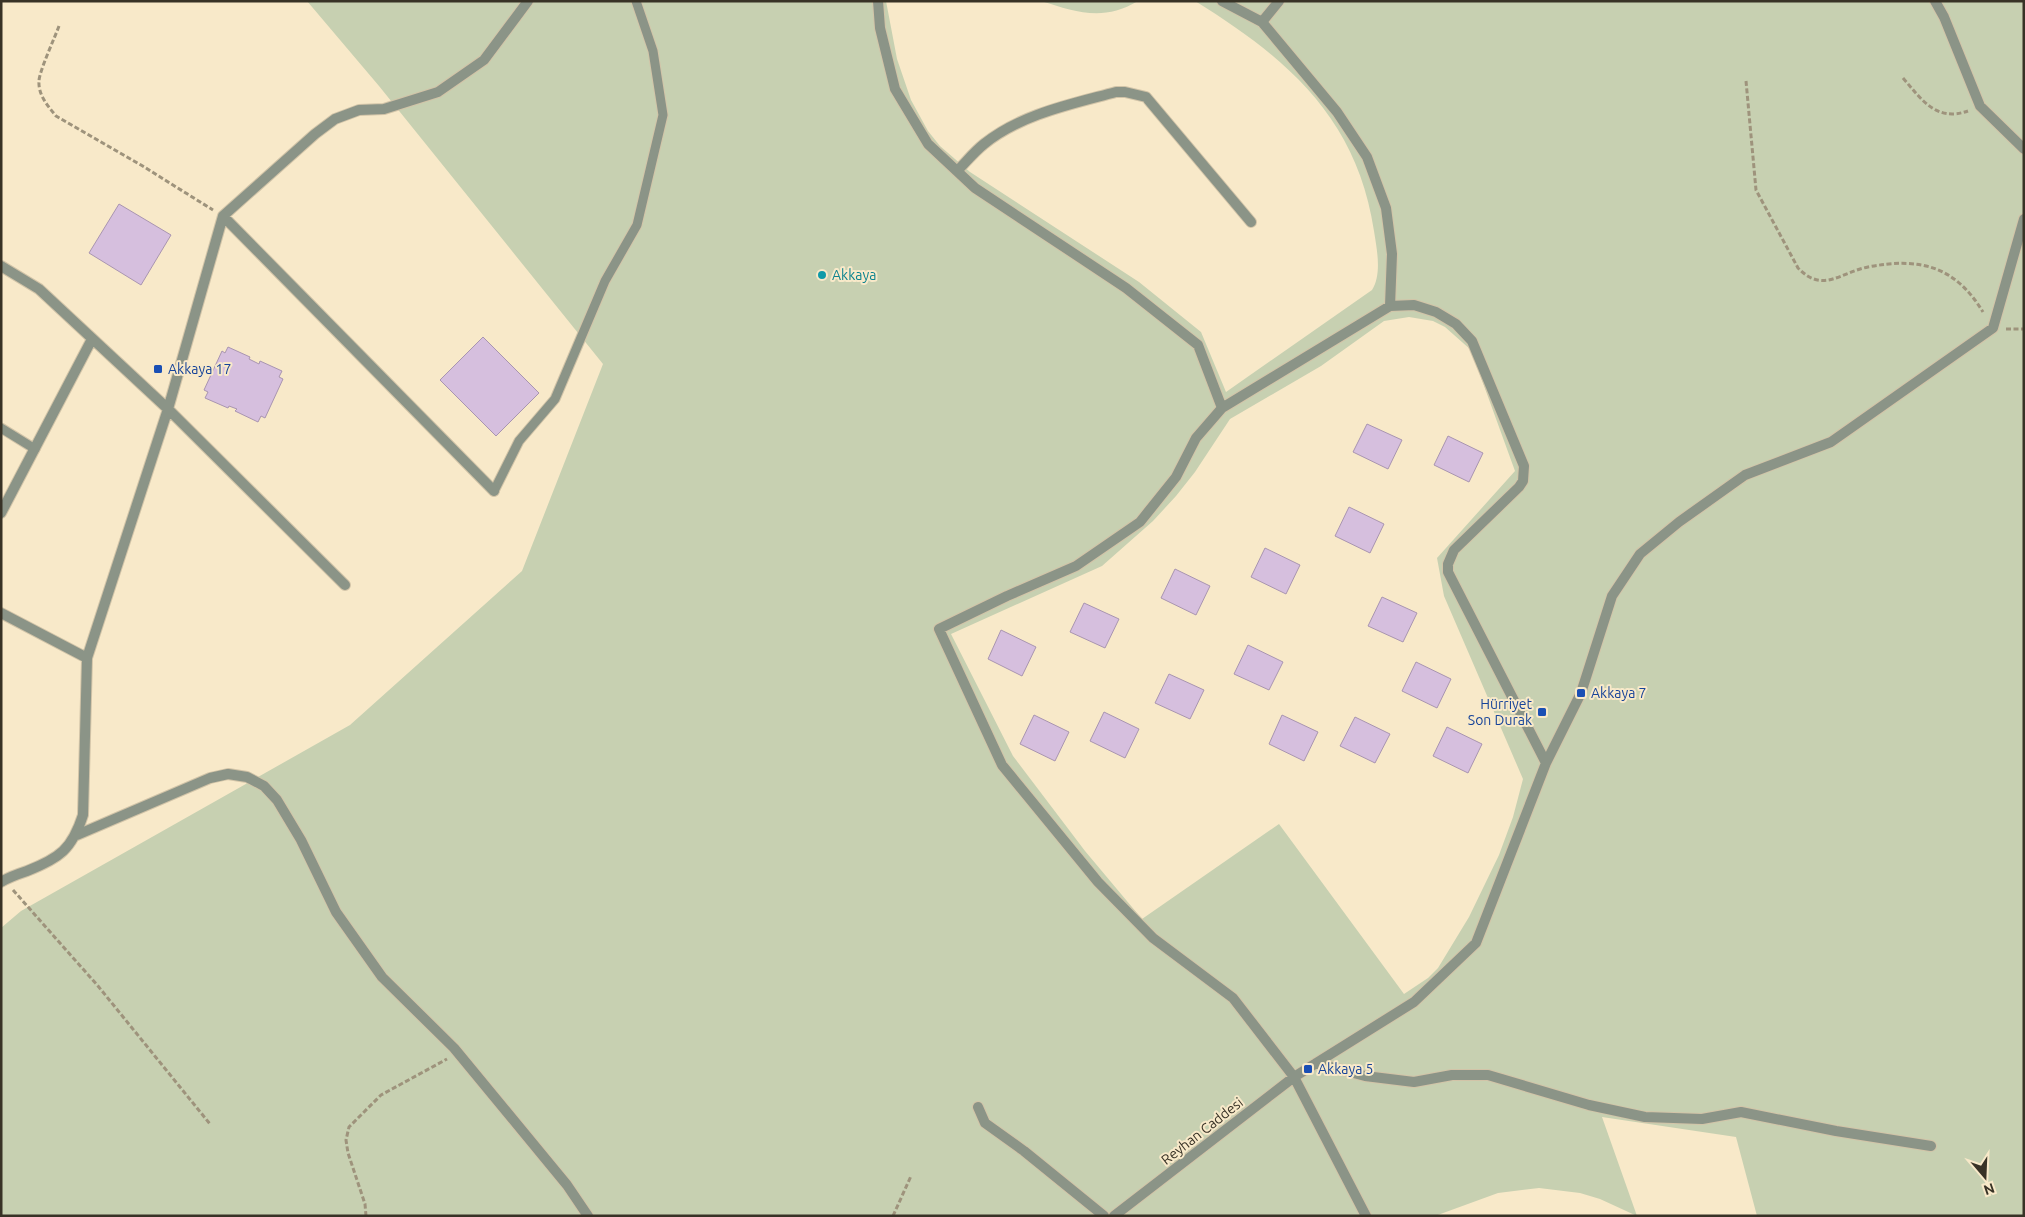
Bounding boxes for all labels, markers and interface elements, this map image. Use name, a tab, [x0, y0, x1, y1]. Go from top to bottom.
place label: Akkaya	[832, 267, 876, 283]
marker: Akkaya	[816, 269, 828, 281]
place label: Akkaya 17	[168, 361, 231, 377]
marker: Akkaya 17	[152, 363, 164, 375]
place label: Akkaya 7	[1591, 685, 1646, 701]
marker: Akkaya 7	[1575, 687, 1587, 699]
place label: Hürriyet Son Durak	[1468, 696, 1532, 728]
marker: Hürriyet Son Durak	[1536, 706, 1548, 718]
place label: Akkaya 5	[1318, 1061, 1373, 1077]
marker: Akkaya 5	[1302, 1063, 1314, 1075]
street label: Reyhan Caddesi	[1158, 1094, 1246, 1168]
north arrow	[1960, 1152, 2010, 1202]
text: N	[1982, 1180, 1997, 1199]

